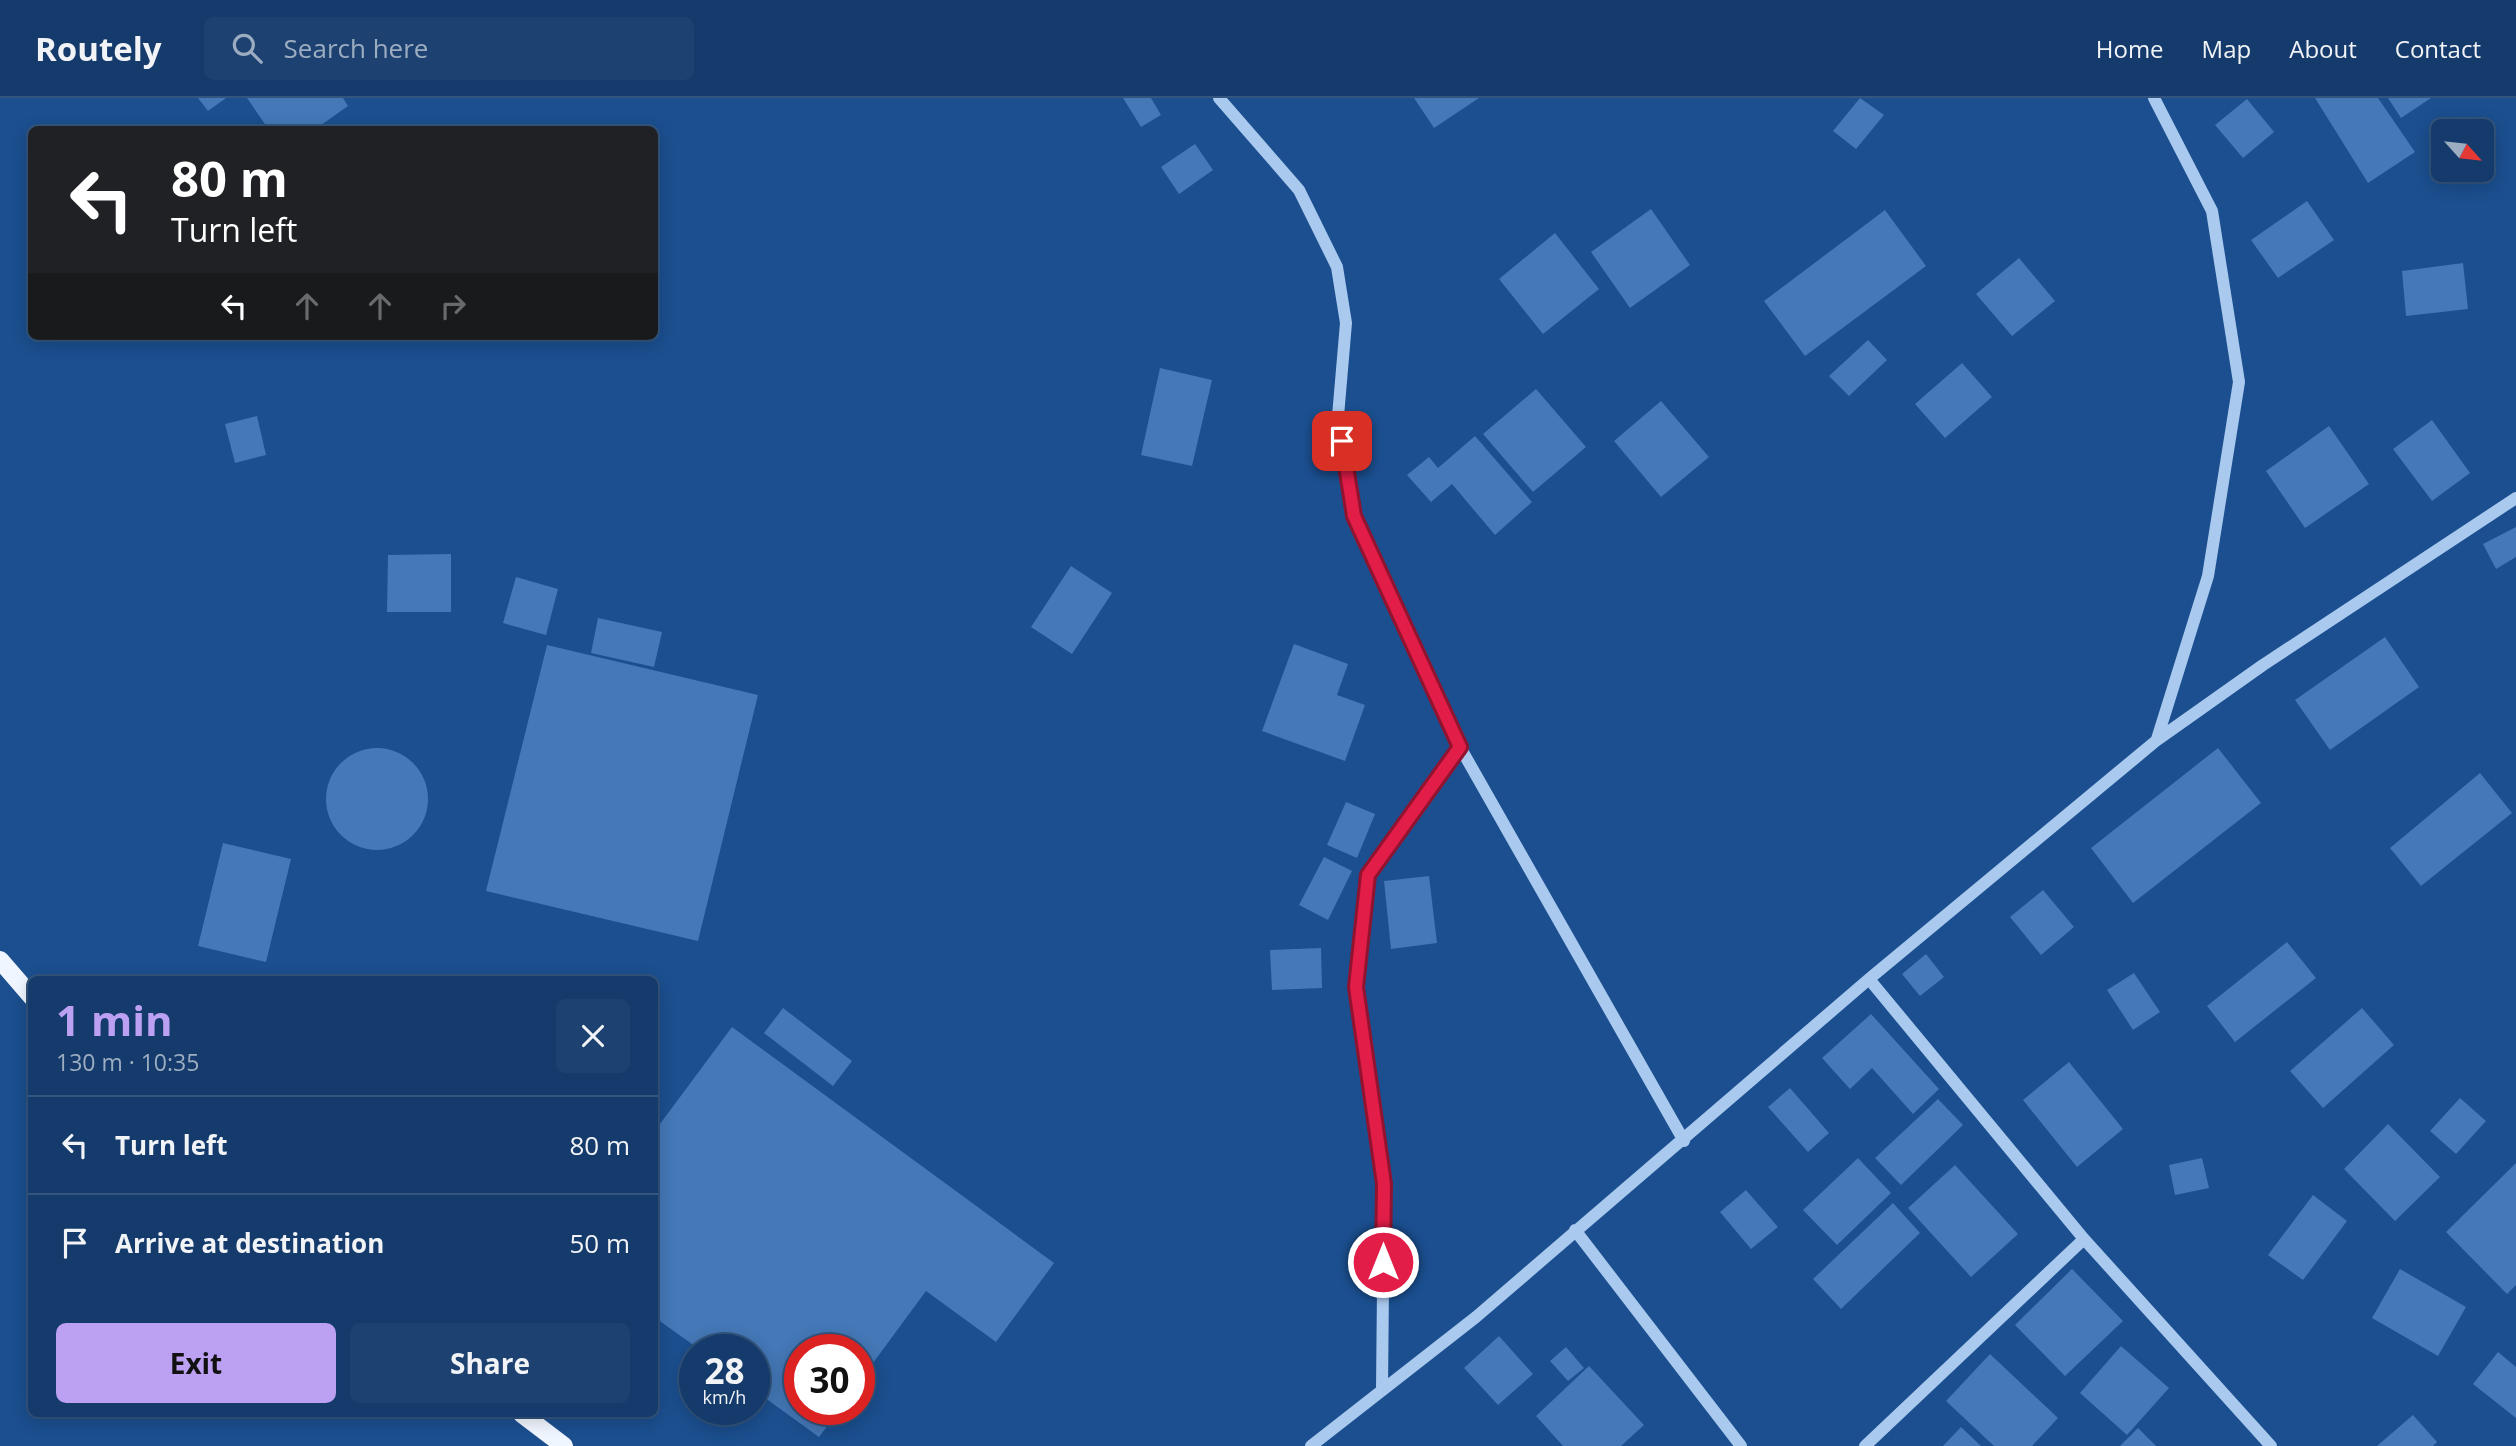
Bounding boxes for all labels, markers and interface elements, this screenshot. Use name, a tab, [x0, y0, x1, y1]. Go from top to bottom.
search box	[204, 17, 694, 80]
text: Routely	[35, 26, 162, 71]
icon: search	[228, 29, 266, 67]
text: Search here	[284, 30, 428, 66]
text: Home	[2096, 32, 2164, 65]
text: Map	[2202, 32, 2251, 65]
text: About	[2289, 32, 2357, 65]
text: Contact	[2395, 32, 2481, 65]
north arrow	[2431, 119, 2494, 182]
map controls	[2431, 119, 2494, 182]
text: 80 m	[171, 145, 288, 211]
icon: left	[56, 154, 147, 245]
text: Turn left	[171, 208, 297, 251]
icon: left	[215, 287, 253, 325]
icon: ahead	[288, 287, 326, 325]
icon: ahead	[361, 287, 399, 325]
icon: right	[434, 287, 472, 325]
pin	[1312, 411, 1372, 471]
icon: arrive	[1323, 422, 1361, 460]
text: 1 min	[56, 991, 173, 1048]
button: close	[556, 999, 630, 1073]
text: 130 m · 10:35	[56, 1046, 199, 1078]
icon: left	[56, 1126, 94, 1164]
text: Turn left	[115, 1127, 227, 1163]
text: 80 m	[569, 1127, 630, 1163]
icon: arrive	[56, 1224, 94, 1262]
text: Arrive at destination	[115, 1225, 384, 1261]
text: 50 m	[569, 1225, 630, 1261]
position arrow	[1346, 1225, 1420, 1299]
button: Exit	[56, 1323, 336, 1403]
button: Share	[350, 1323, 630, 1403]
speed limit sign: 30	[784, 1334, 875, 1425]
text: 28	[704, 1347, 745, 1394]
text: km/h	[703, 1385, 746, 1409]

